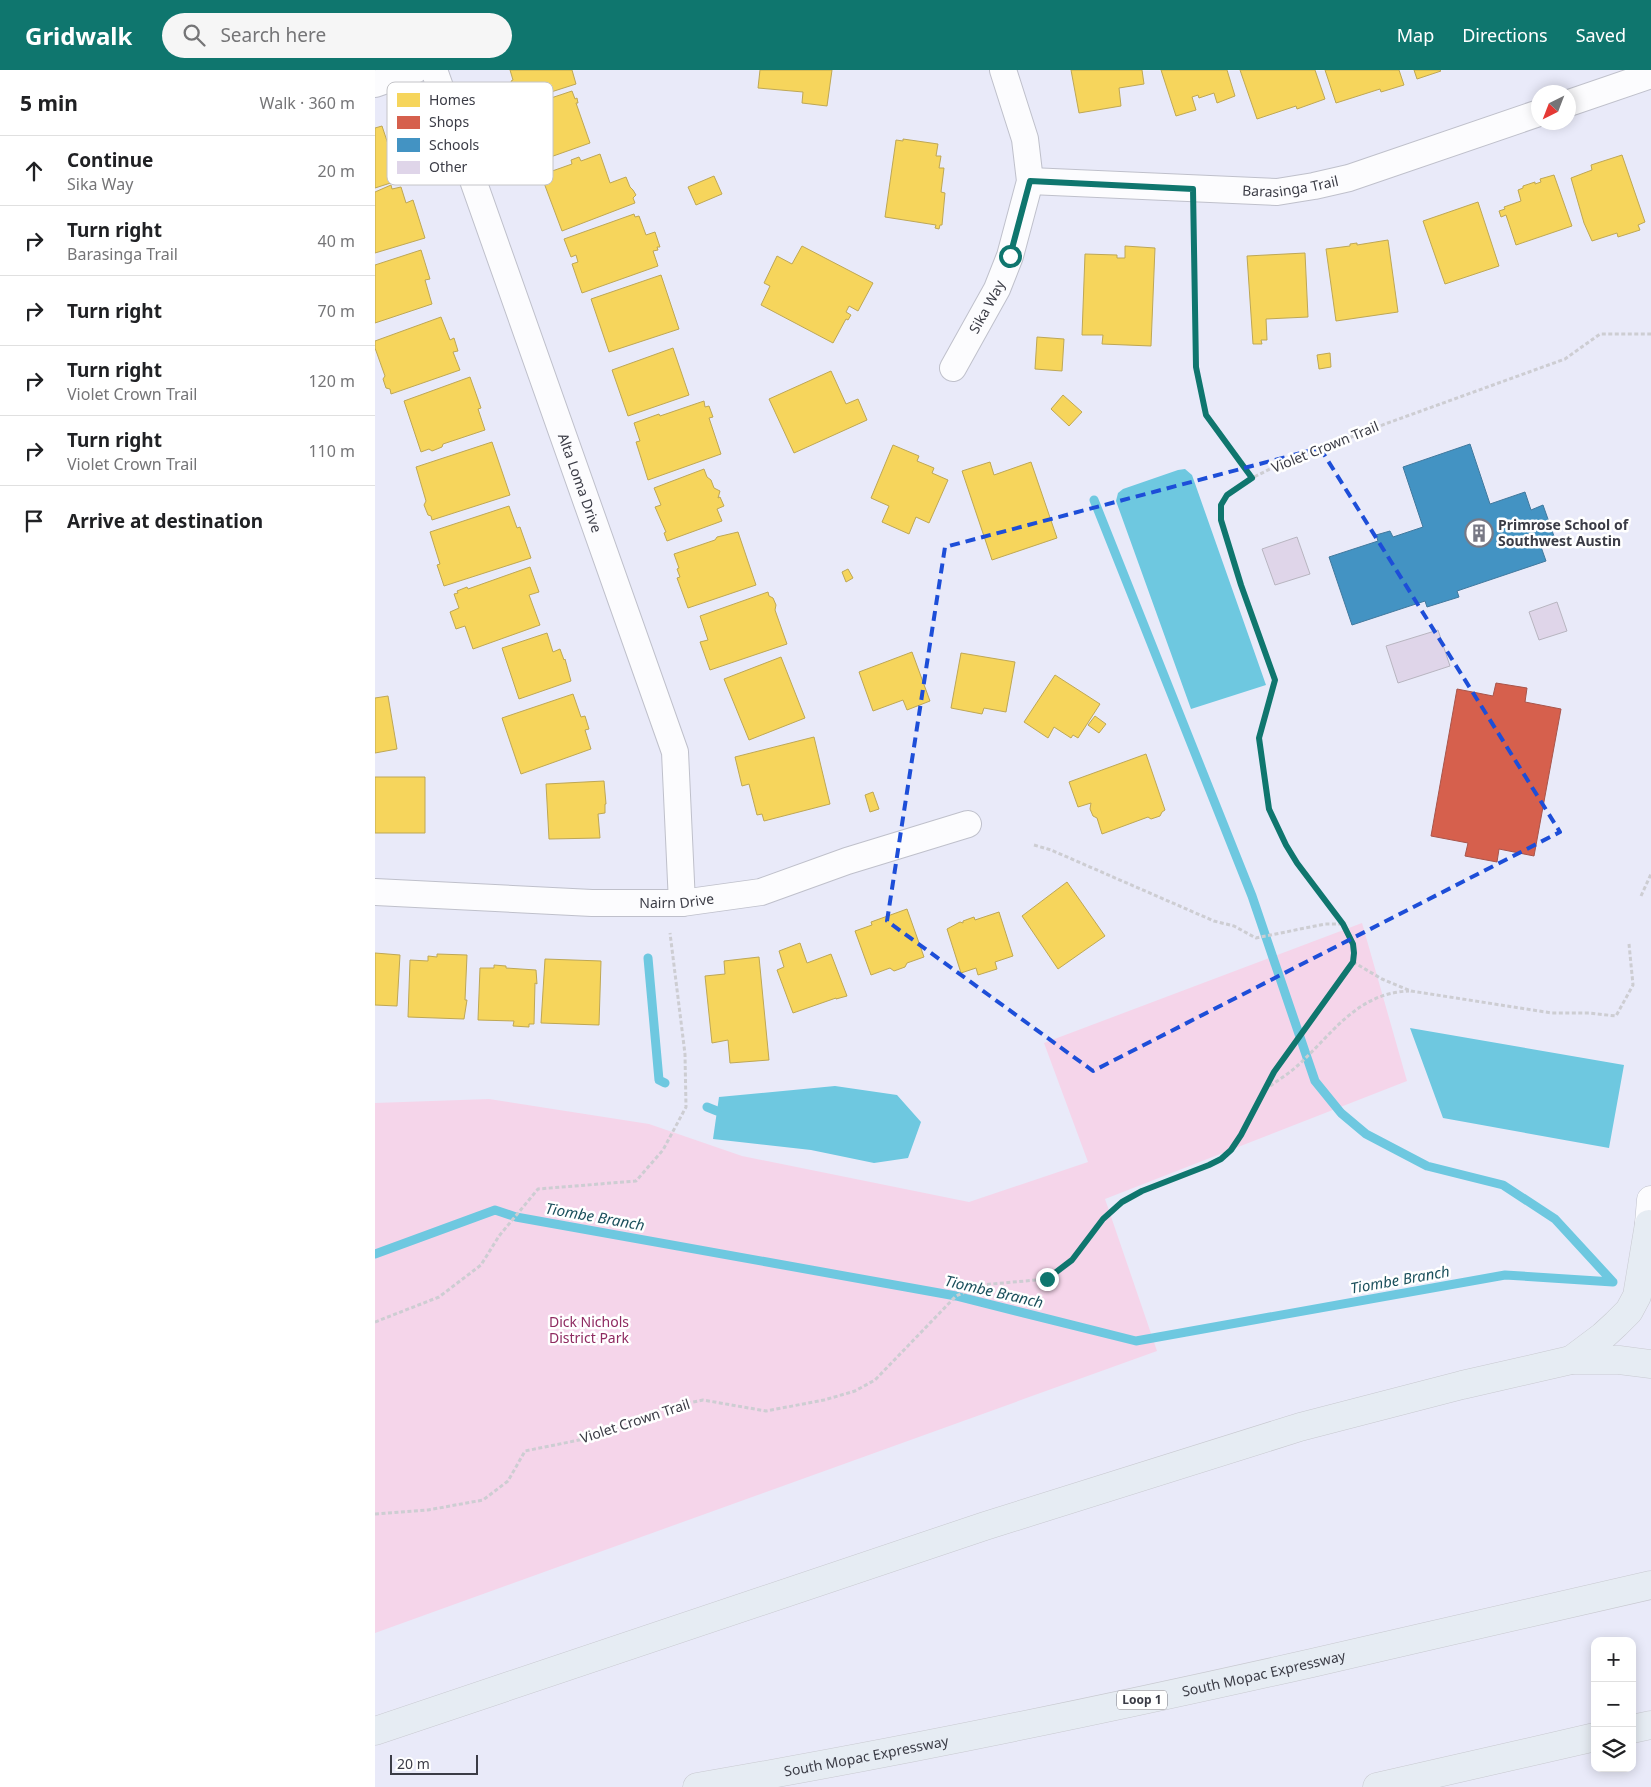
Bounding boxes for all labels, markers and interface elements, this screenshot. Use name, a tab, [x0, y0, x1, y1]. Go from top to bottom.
search box	[162, 13, 512, 58]
text: Gridwalk	[25, 19, 132, 52]
icon: search	[180, 21, 208, 49]
text: Search here	[220, 22, 326, 48]
text: Map	[1397, 23, 1434, 47]
text: Directions	[1462, 23, 1548, 47]
text: Saved	[1576, 23, 1626, 47]
legend	[387, 82, 553, 185]
north arrow	[1531, 85, 1576, 130]
text: 5 min	[20, 89, 78, 117]
text: Homes	[429, 90, 476, 109]
text: Walk · 360 m	[260, 92, 355, 114]
text: Shops	[429, 112, 469, 131]
text: Schools	[429, 135, 480, 154]
text: Continue	[67, 147, 153, 173]
icon: ahead	[20, 157, 48, 185]
text: Other	[429, 157, 468, 176]
text: 20 m	[318, 160, 355, 182]
street label: Barasinga Trail	[1242, 171, 1340, 201]
text: Sika Way	[67, 173, 133, 195]
text: Turn right	[67, 217, 162, 243]
icon: right	[20, 227, 48, 255]
text: 40 m	[318, 230, 355, 252]
text: Barasinga Trail	[67, 243, 178, 265]
route start	[999, 245, 1022, 268]
street label: Sika Way	[964, 277, 1009, 337]
icon: right	[20, 297, 48, 325]
text: Turn right	[67, 298, 162, 324]
text: 70 m	[318, 300, 355, 322]
text: Turn right	[67, 357, 162, 383]
icon: right	[20, 367, 48, 395]
text: 120 m	[308, 370, 355, 392]
text: Violet Crown Trail	[67, 383, 198, 405]
street label: Violet Crown Trail	[1268, 416, 1381, 477]
text: Turn right	[67, 427, 162, 453]
street label: Alta Loma Drive	[554, 430, 607, 535]
icon: right	[20, 437, 48, 465]
text: 110 m	[308, 440, 355, 462]
text: Violet Crown Trail	[67, 453, 198, 475]
icon: arrive	[20, 507, 48, 535]
text: Arrive at destination	[67, 508, 263, 534]
place label: Primrose School of Southwest Austin	[1498, 515, 1630, 550]
building icon: Primrose School of Southwest Austin	[1464, 518, 1494, 548]
street label: Nairn Drive	[639, 889, 715, 912]
water label: Tiombe Branch	[544, 1197, 646, 1235]
water label: Tiombe Branch	[1349, 1260, 1451, 1298]
route end	[1036, 1268, 1059, 1291]
water label: Tiombe Branch	[943, 1270, 1045, 1312]
park label: Dick Nichols District Park	[549, 1312, 630, 1347]
street label: Violet Crown Trail	[578, 1394, 692, 1447]
map controls	[1591, 1637, 1636, 1772]
button: +	[1591, 1637, 1636, 1682]
street label: South Mopac Expressway	[1180, 1645, 1348, 1701]
button: −	[1591, 1682, 1636, 1727]
road number: Loop 1	[1117, 1690, 1167, 1710]
button: layers	[1591, 1727, 1636, 1772]
street label: South Mopac Expressway	[782, 1731, 951, 1781]
scale bar	[390, 1752, 477, 1775]
text: 20 m	[397, 1754, 430, 1773]

